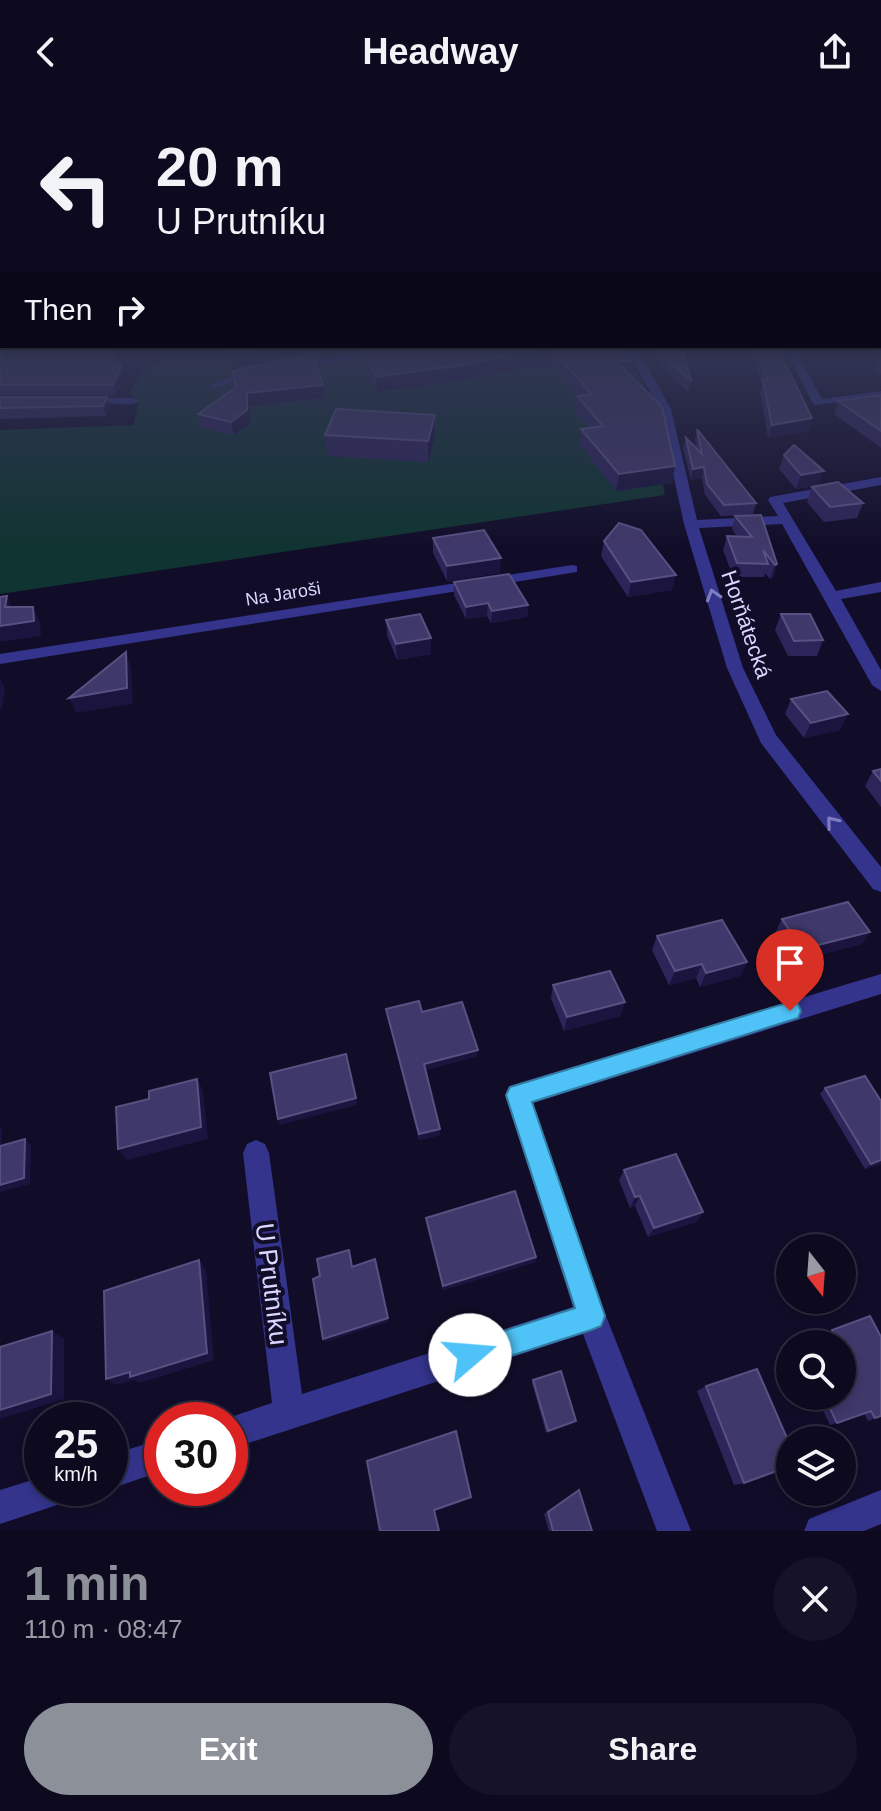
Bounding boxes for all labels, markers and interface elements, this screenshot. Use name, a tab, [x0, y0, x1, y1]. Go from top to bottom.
icon: back	[24, 30, 68, 74]
icon: share	[813, 30, 857, 74]
text: Headway	[362, 31, 519, 72]
text: 20 m	[156, 135, 284, 198]
icon: left	[24, 136, 128, 240]
text: U Prutníku	[156, 201, 326, 242]
icon: right	[108, 288, 152, 332]
text: Then	[24, 293, 92, 326]
street label: Horňátecká	[716, 567, 777, 682]
street label: Na Jaroši	[244, 578, 322, 610]
one-way arrow	[706, 588, 722, 602]
one-way arrow	[828, 816, 842, 831]
pin	[756, 929, 824, 1011]
icon: arrive	[768, 941, 812, 985]
street label: U Prutníku	[250, 1221, 294, 1347]
north arrow	[776, 1234, 856, 1314]
map controls	[776, 1234, 856, 1506]
position arrow	[428, 1313, 512, 1397]
button: search	[776, 1330, 856, 1410]
speed limit sign: 30	[144, 1402, 248, 1506]
text: 25	[54, 1422, 98, 1466]
button: layers	[776, 1426, 856, 1506]
text: km/h	[54, 1463, 98, 1485]
text: 1 min	[24, 1557, 149, 1610]
button: close	[773, 1557, 857, 1641]
text: 110 m · 08:47	[24, 1614, 183, 1644]
button: Exit	[24, 1703, 433, 1795]
button: Share	[449, 1703, 857, 1795]

